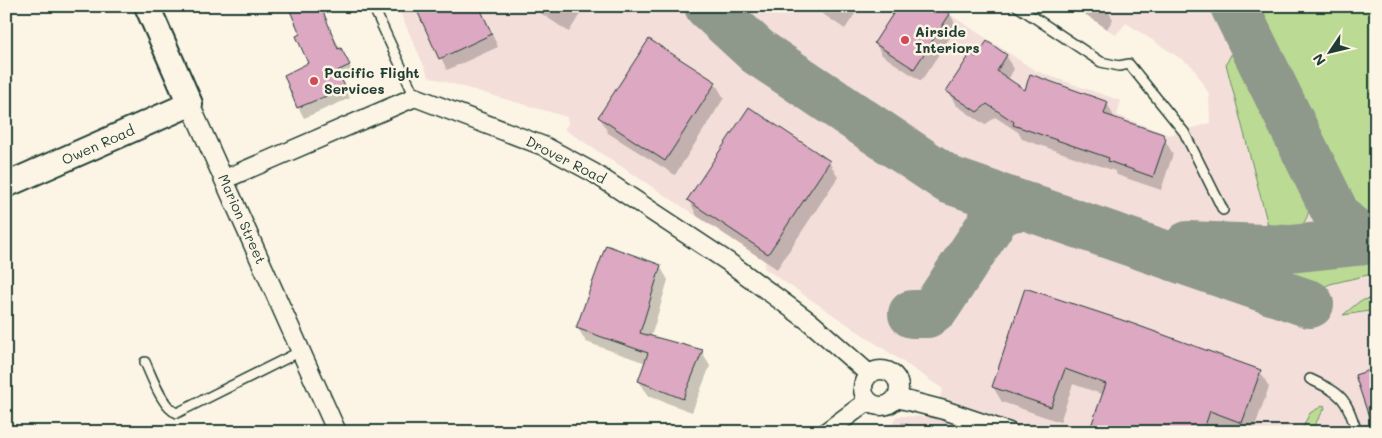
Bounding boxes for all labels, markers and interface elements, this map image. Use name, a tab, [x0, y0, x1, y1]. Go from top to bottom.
place label: Airside Interiors	[915, 22, 980, 57]
north arrow	[1304, 28, 1354, 78]
marker: Airside Interiors	[899, 34, 911, 46]
text: N	[1308, 50, 1330, 70]
place label: Pacific Flight Services	[324, 63, 420, 98]
marker: Pacific Flight Services	[308, 75, 320, 87]
street label: Owen Road	[58, 120, 137, 169]
street label: Drover Road	[523, 131, 610, 188]
street label: Marion Street	[214, 171, 271, 267]

